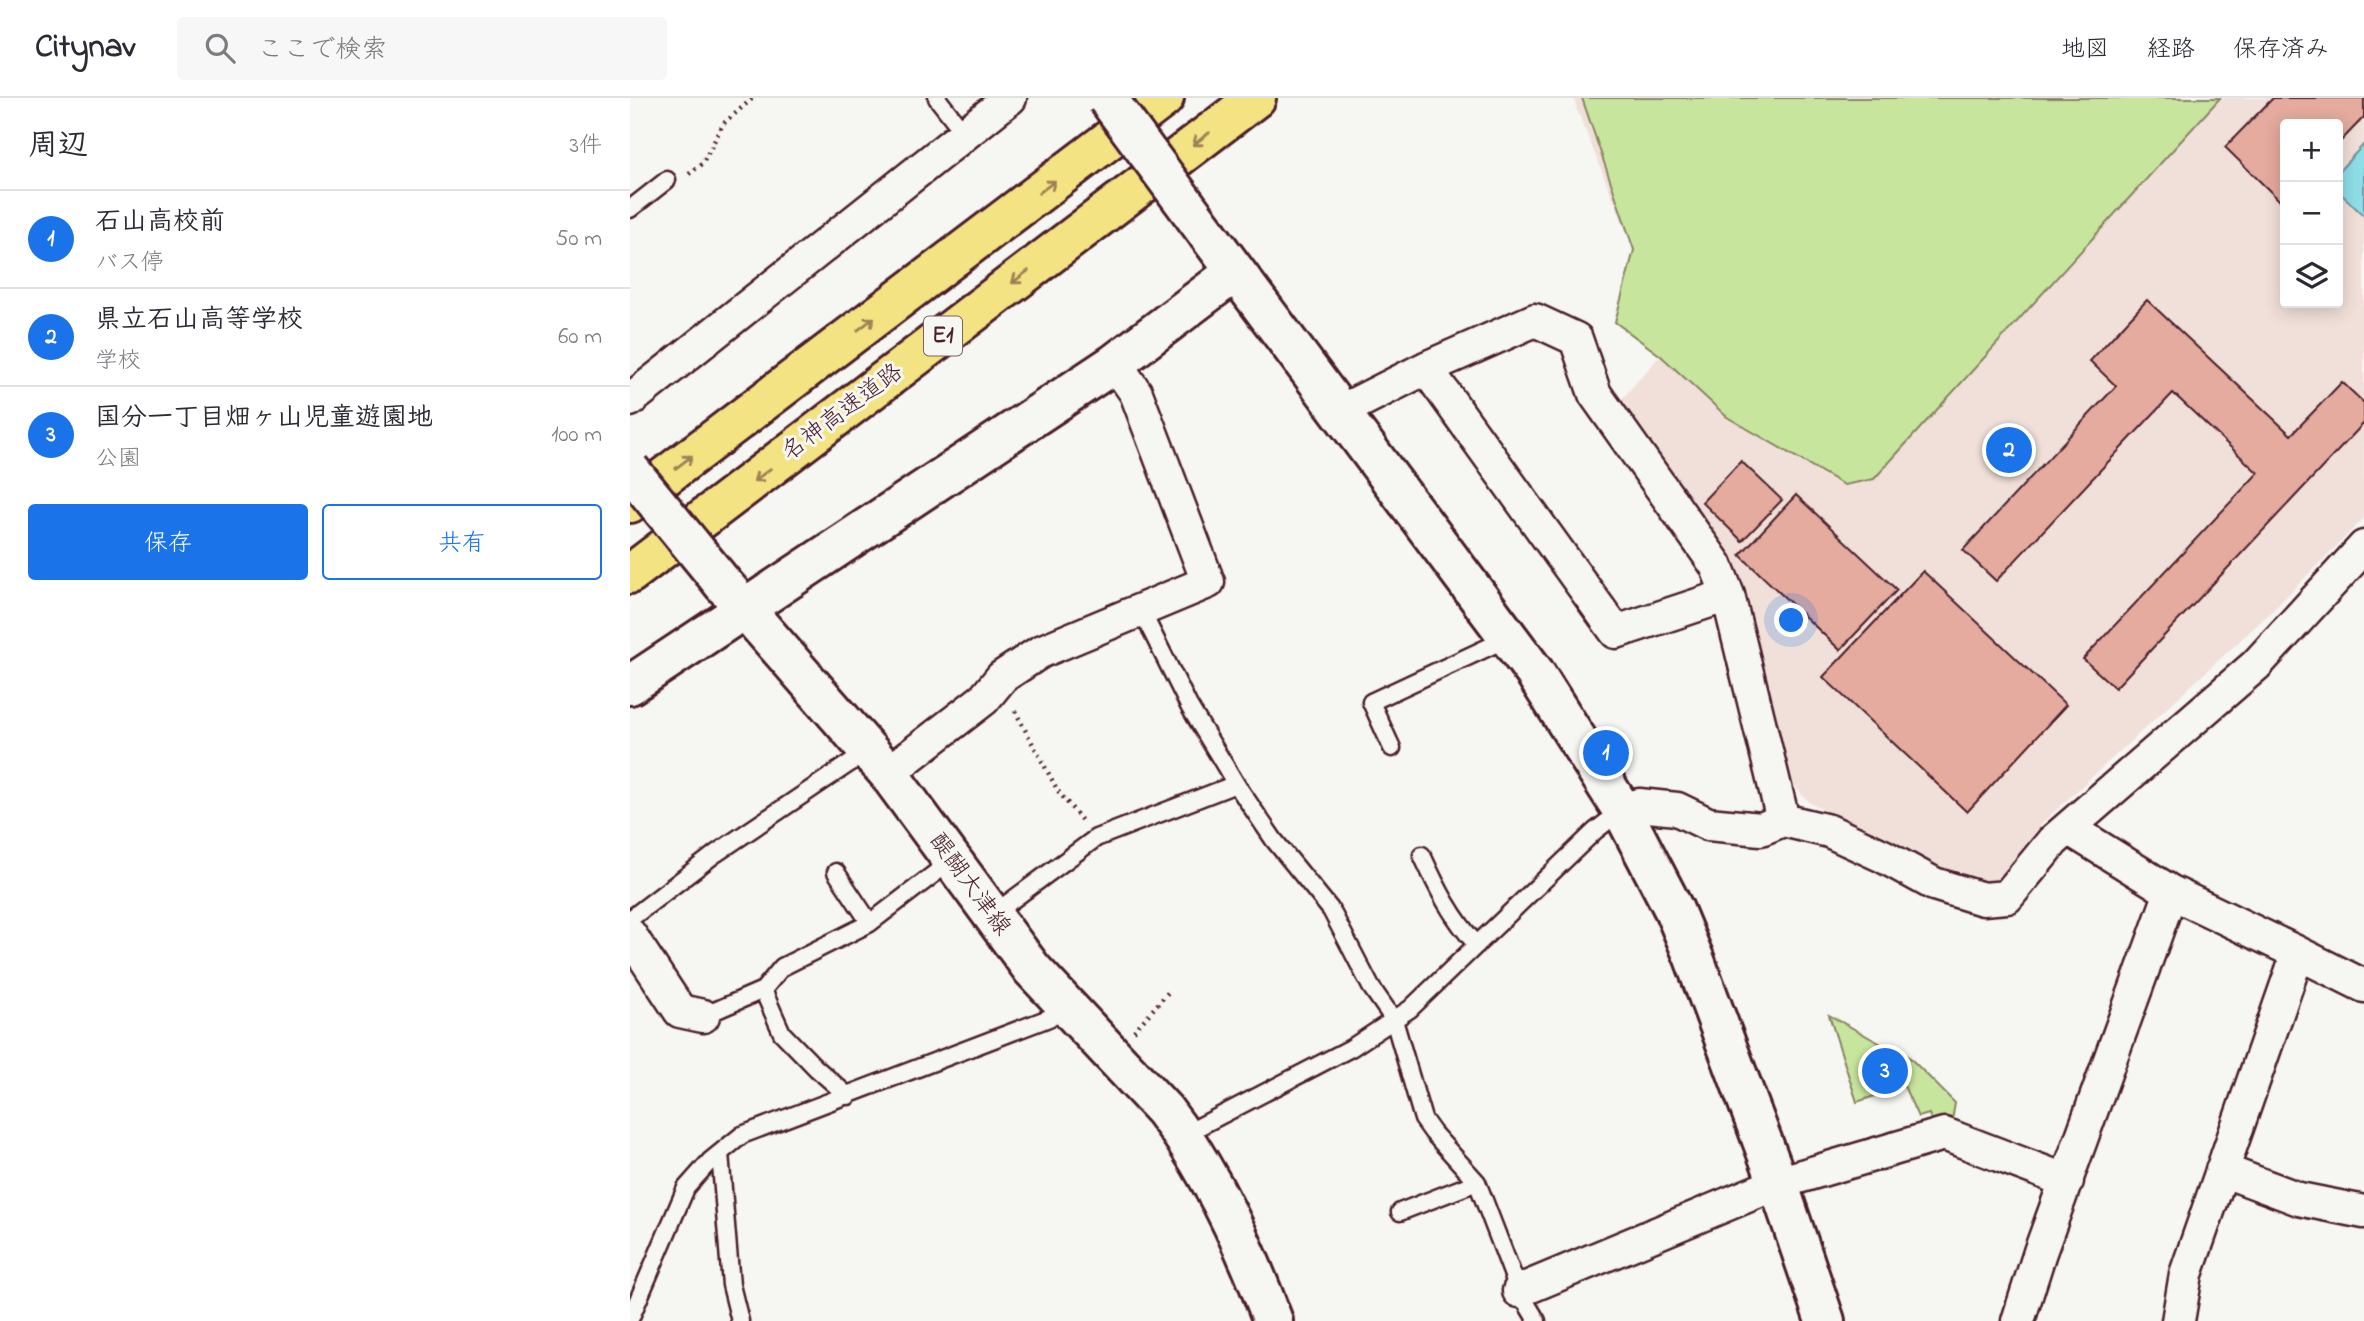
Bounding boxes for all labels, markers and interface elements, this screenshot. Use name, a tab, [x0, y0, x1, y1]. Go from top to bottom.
search box	[177, 17, 667, 80]
text: Citynav	[35, 24, 135, 72]
icon: search	[201, 29, 239, 67]
text: ここで検索	[257, 32, 387, 70]
text: 地図	[2061, 33, 2109, 68]
text: 経路	[2147, 33, 2195, 68]
text: 保存済み	[2233, 33, 2329, 68]
map controls	[2280, 119, 2343, 308]
button: +	[2280, 119, 2343, 182]
text: 周辺	[28, 125, 88, 169]
text: 3件	[570, 130, 602, 163]
one-way arrow	[1193, 132, 1211, 147]
one-way arrow	[1037, 179, 1056, 194]
button: −	[2280, 182, 2343, 245]
text: 石山高校前	[95, 204, 225, 242]
text: 1	[47, 223, 55, 256]
text: 50 m	[555, 223, 602, 256]
button: layers	[2280, 245, 2343, 308]
text: バス停	[95, 247, 164, 280]
one-way arrow	[1012, 270, 1030, 285]
text: 県立石山高等学校	[95, 302, 303, 340]
road number: E1	[924, 316, 962, 356]
one-way arrow	[856, 317, 875, 332]
text: 2	[45, 321, 57, 354]
text: 60 m	[558, 321, 602, 354]
text: 学校	[95, 345, 141, 378]
street label: 名神高速道路	[775, 356, 911, 470]
text: 国分一丁目畑ヶ山児童遊園地	[95, 400, 433, 438]
text: 3	[46, 419, 56, 452]
text: 100 m	[551, 419, 602, 452]
pin: 2	[1986, 424, 2032, 476]
text: 公園	[95, 443, 141, 476]
one-way arrow	[675, 454, 693, 469]
one-way arrow	[753, 467, 771, 482]
button: 保存	[28, 504, 308, 580]
button: 共有	[322, 504, 602, 580]
your location	[1774, 603, 1808, 637]
pin: 1	[1583, 727, 1629, 779]
street label: 醍醐大津線	[920, 826, 1018, 944]
pin: 3	[1862, 1045, 1908, 1097]

